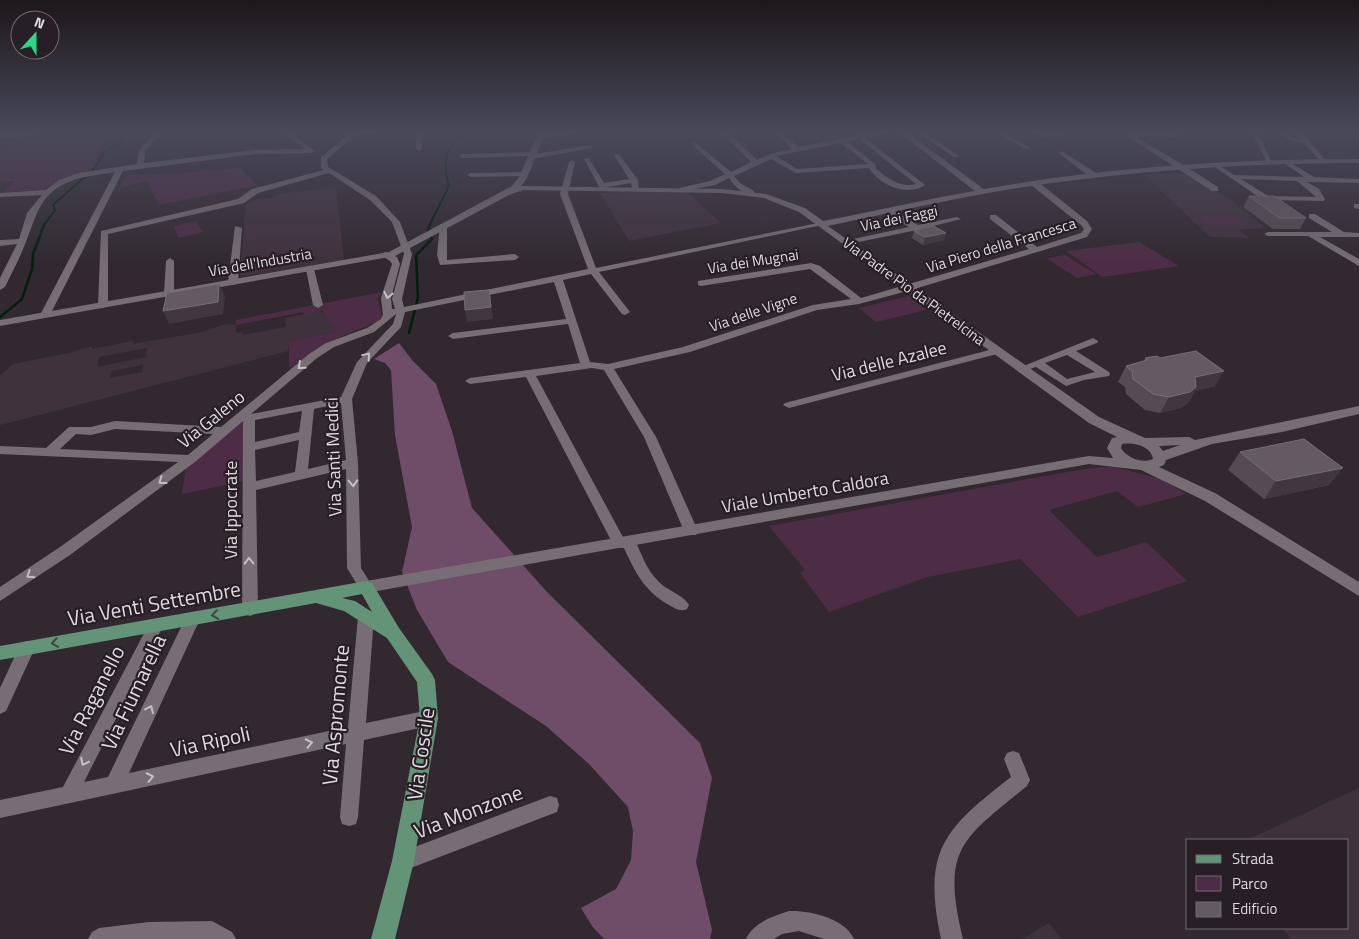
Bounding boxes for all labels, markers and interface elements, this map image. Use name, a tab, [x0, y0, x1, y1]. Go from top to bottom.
north arrow	[10, 10, 60, 60]
text: N	[32, 11, 48, 34]
street label: Via dei Faggi	[858, 199, 940, 237]
street label: Via Piero della Francesca	[923, 211, 1079, 279]
street label: Via Padre Pio da Pietrelcina	[838, 231, 991, 351]
street label: Via dell'Industria	[207, 242, 314, 282]
street label: Via dei Mugnai	[706, 242, 800, 280]
street label: Via delle Vigne	[706, 286, 800, 338]
one-way arrow	[383, 291, 394, 300]
street label: Via delle Azalee	[829, 334, 949, 388]
one-way arrow	[361, 353, 370, 362]
one-way arrow	[298, 361, 307, 369]
street label: Via Galeno	[171, 383, 251, 455]
street label: Via Santi Medici	[317, 397, 349, 517]
street label: Via Ippocrate	[217, 461, 244, 559]
street label: Viale Umberto Caldora	[719, 464, 891, 520]
one-way arrow	[159, 475, 168, 483]
one-way arrow	[347, 479, 358, 487]
one-way arrow	[244, 557, 254, 564]
one-way arrow	[26, 569, 35, 578]
street label: Via Venti Settembre	[65, 572, 243, 634]
one-way arrow	[211, 610, 219, 620]
street label: Via Fiumarella	[92, 628, 174, 755]
one-way arrow	[51, 638, 59, 648]
street label: Via Raganello	[50, 640, 132, 760]
street label: Via Aspromonte	[313, 643, 357, 787]
one-way arrow	[144, 705, 154, 714]
street label: Via Coscile	[398, 706, 442, 802]
street label: Via Ripoli	[167, 717, 253, 765]
one-way arrow	[305, 739, 314, 749]
one-way arrow	[80, 757, 90, 766]
one-way arrow	[146, 772, 155, 783]
street label: Via Monzone	[409, 776, 527, 846]
legend	[1186, 839, 1349, 929]
text: Strada	[1232, 847, 1274, 870]
text: Parco	[1232, 872, 1268, 895]
text: Edificio	[1232, 897, 1277, 920]

